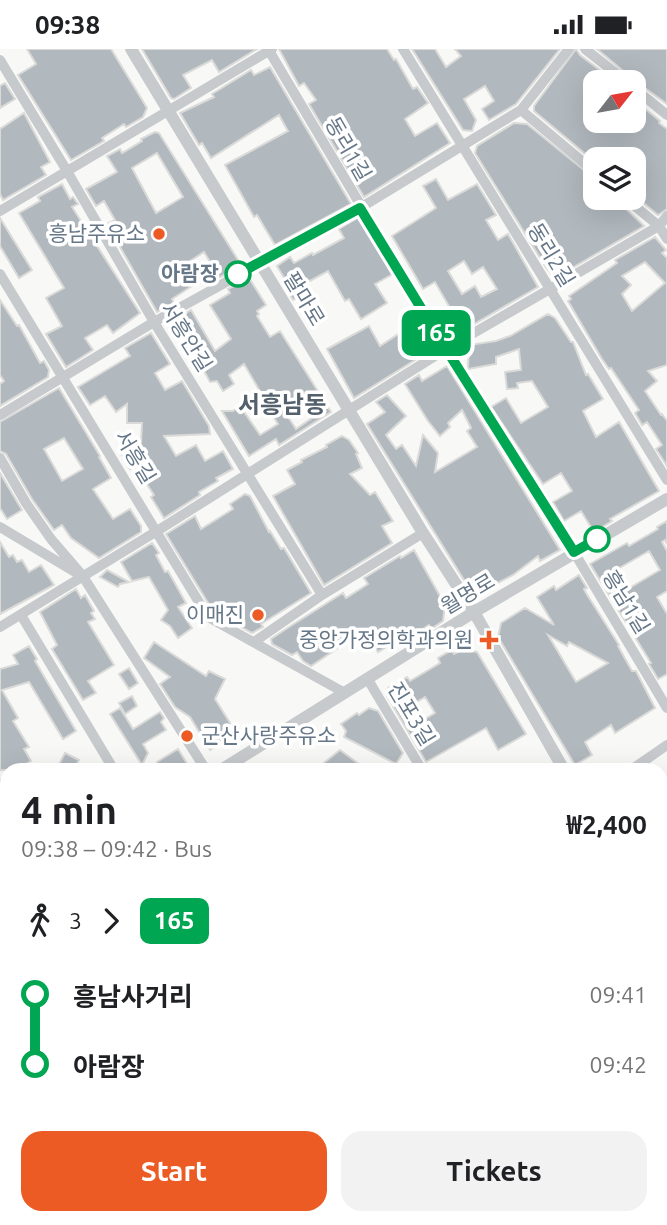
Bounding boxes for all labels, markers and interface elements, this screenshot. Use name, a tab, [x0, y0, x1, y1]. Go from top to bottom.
text: 09:38	[35, 10, 100, 39]
north arrow	[583, 70, 646, 133]
map controls	[583, 70, 646, 210]
street label: 동리1길	[321, 112, 377, 185]
button: layers	[583, 147, 646, 210]
street label: 동리2길	[524, 218, 580, 291]
place label: 흥남주유소	[48, 221, 145, 245]
marker: 흥남주유소	[151, 226, 167, 242]
place label: 아람장	[161, 261, 219, 285]
marker: 아람장	[225, 261, 251, 287]
street label: 팔마로	[280, 267, 330, 330]
street label: 서흥안길	[156, 297, 218, 376]
line badge: 165	[396, 310, 476, 356]
text: 165	[416, 319, 456, 346]
district label: 서흥남동	[238, 391, 326, 418]
street label: 서흥길	[111, 425, 161, 488]
unlabelled marker	[584, 526, 610, 552]
street label: 흥남1길	[599, 565, 655, 638]
street label: 월명로	[436, 568, 499, 618]
place label: 이매진	[186, 602, 244, 626]
marker: 이매진	[250, 607, 266, 623]
place label: 중앙가정의학과의원	[299, 627, 473, 651]
marker: 중앙가정의학과의원	[479, 630, 499, 650]
street label: 진포3길	[384, 677, 440, 750]
place label: 군산사랑주유소	[201, 723, 336, 747]
marker: 군산사랑주유소	[179, 728, 195, 744]
text: 4 min	[21, 789, 117, 831]
text: ₩2,400	[567, 810, 647, 839]
text: 09:38 – 09:42 · Bus	[21, 836, 212, 861]
icon: walk	[21, 902, 59, 940]
icon: forward	[92, 902, 130, 940]
text: 165	[154, 907, 195, 934]
text: 3	[69, 908, 82, 933]
text: 흥남사거리	[73, 982, 193, 1011]
text: 09:41	[589, 982, 647, 1007]
text: 아람장	[73, 1052, 145, 1081]
text: 09:42	[589, 1052, 647, 1077]
button: Start	[21, 1131, 327, 1211]
button: Tickets	[341, 1131, 647, 1211]

